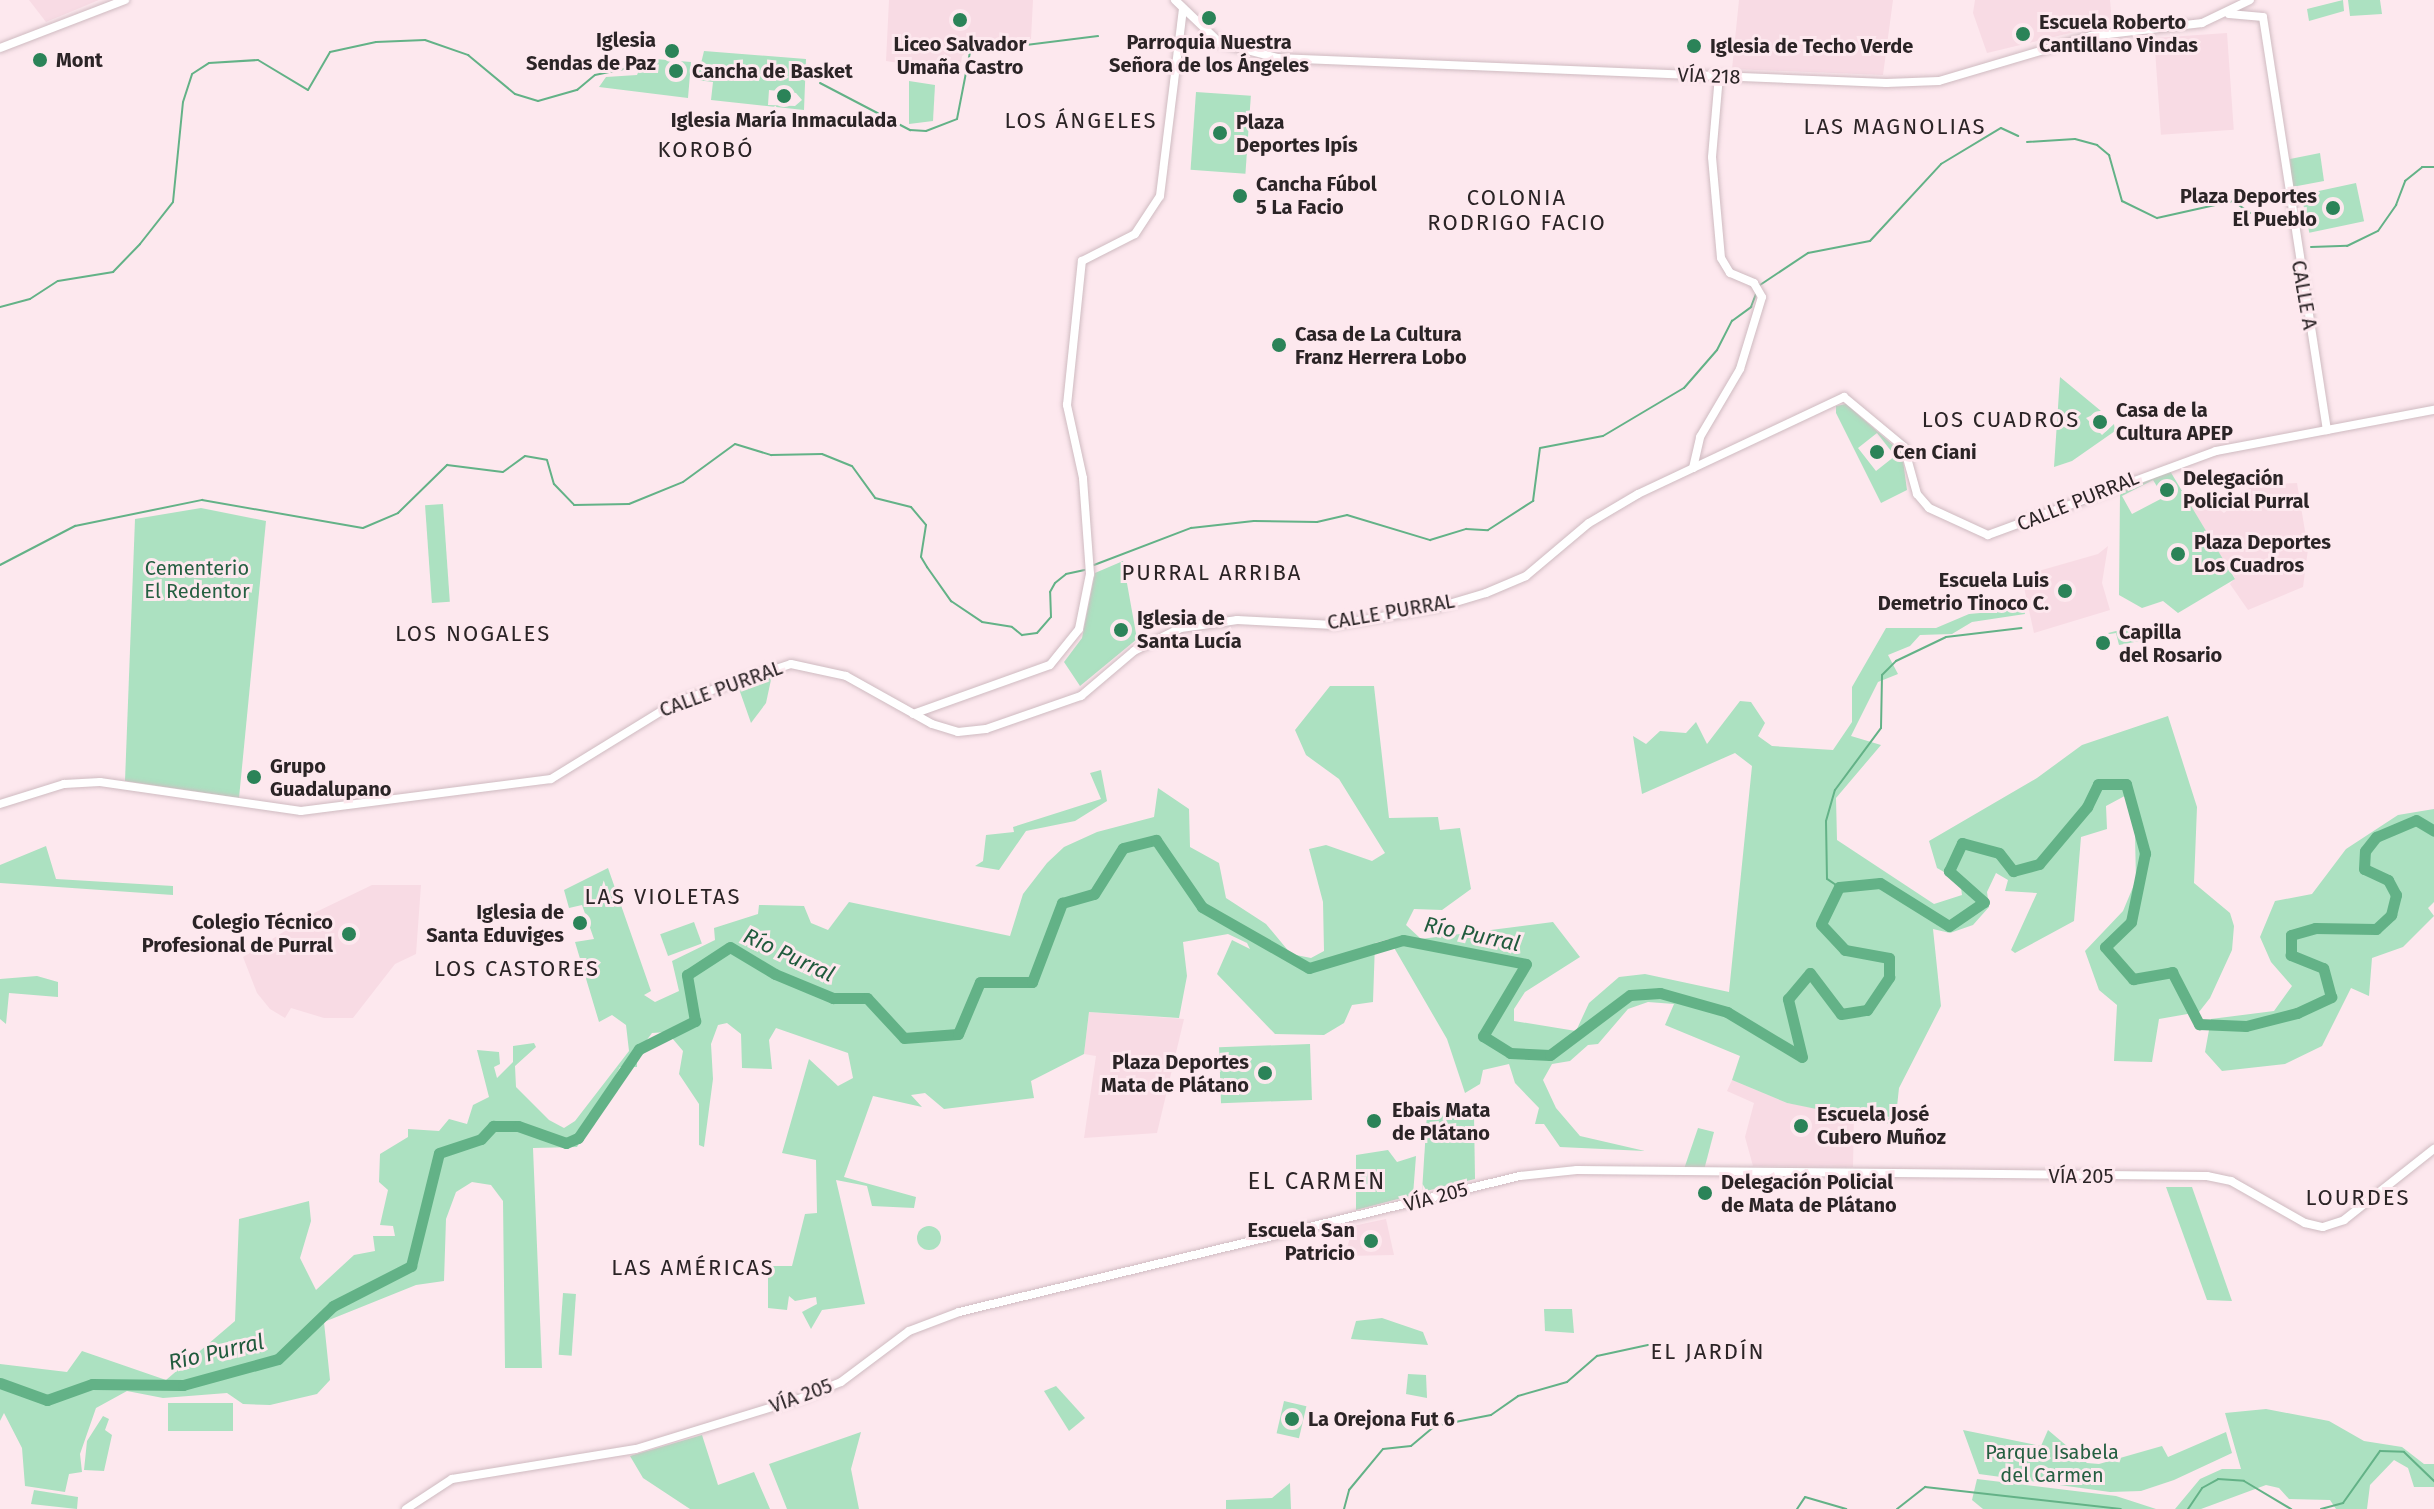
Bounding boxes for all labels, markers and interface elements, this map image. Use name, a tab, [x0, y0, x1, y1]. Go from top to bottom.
marker: Parroquia Nuestra Señora de los Ángeles	[1200, 9, 1218, 27]
place label: Escuela Roberto Cantillano Vindas	[2039, 10, 2198, 57]
marker: Liceo Salvador Umaña Castro	[951, 11, 969, 29]
marker: Escuela Roberto Cantillano Vindas	[2014, 25, 2032, 43]
place label: Iglesia Sendas de Paz	[526, 28, 656, 75]
place label: Parroquia Nuestra Señora de los Ángeles	[1109, 30, 1309, 77]
place label: Liceo Salvador Umaña Castro	[894, 32, 1026, 79]
place label: Iglesia de Techo Verde	[1710, 34, 1913, 58]
marker: Iglesia de Techo Verde	[1685, 37, 1703, 55]
marker: Iglesia Sendas de Paz	[663, 42, 681, 60]
place label: Mont	[56, 48, 103, 72]
marker: Mont	[31, 51, 49, 69]
place label: Cancha de Basket	[692, 59, 853, 83]
marker: Cancha de Basket	[667, 62, 685, 80]
street label: VÍA 218	[1677, 63, 1741, 89]
marker: Iglesia María Inmaculada	[775, 87, 793, 105]
place label: Iglesia María Inmaculada	[671, 108, 897, 132]
district label: LOS ÁNGELES	[1005, 108, 1157, 134]
place label: Plaza Deportes Ipís	[1236, 110, 1358, 157]
district label: LAS MAGNOLIAS	[1803, 114, 1987, 140]
marker: Plaza Deportes Ipís	[1211, 124, 1229, 142]
district label: KOROBÓ	[658, 137, 754, 163]
place label: Cancha Fúbol 5 La Facio	[1256, 172, 1377, 219]
district label: COLONIA RODRIGO FACIO	[1427, 184, 1607, 236]
place label: Plaza Deportes El Pueblo	[2180, 184, 2317, 231]
marker: Cancha Fúbol 5 La Facio	[1231, 187, 1249, 205]
marker: Plaza Deportes El Pueblo	[2324, 199, 2342, 217]
street label: CALLE A	[2286, 258, 2322, 332]
place label: Casa de La Cultura Franz Herrera Lobo	[1295, 322, 1467, 369]
marker: Casa de La Cultura Franz Herrera Lobo	[1270, 336, 1288, 354]
place label: Casa de la Cultura APEP	[2116, 398, 2233, 445]
district label: LOS CUADROS	[1922, 407, 2080, 433]
marker: Casa de la Cultura APEP	[2091, 413, 2109, 431]
place label: Cen Ciani	[1893, 440, 1977, 464]
marker: Cen Ciani	[1868, 443, 1886, 461]
street label: CALLE PURRAL	[2014, 466, 2142, 536]
place label: Delegación Policial Purral	[2183, 466, 2309, 513]
marker: Delegación Policial Purral	[2158, 481, 2176, 499]
place label: Plaza Deportes Los Cuadros	[2194, 530, 2331, 577]
marker: Plaza Deportes Los Cuadros	[2169, 545, 2187, 563]
park label: Cementerio El Redentor	[144, 556, 250, 603]
district label: PURRAL ARRIBA	[1122, 560, 1302, 586]
place label: Escuela Luis Demetrio Tinoco C.	[1878, 568, 2049, 615]
marker: Escuela Luis Demetrio Tinoco C.	[2056, 582, 2074, 600]
street label: CALLE PURRAL	[1325, 589, 1457, 635]
place label: Iglesia de Santa Lucía	[1137, 606, 1242, 653]
place label: Capilla del Rosario	[2119, 620, 2222, 667]
district label: LOS NOGALES	[395, 621, 551, 647]
marker: Iglesia de Santa Lucía	[1112, 621, 1130, 639]
marker: Capilla del Rosario	[2094, 634, 2112, 652]
street label: CALLE PURRAL	[656, 656, 786, 722]
place label: Grupo Guadalupano	[270, 754, 391, 801]
marker: Grupo Guadalupano	[245, 768, 263, 786]
district label: LAS VIOLETAS	[585, 884, 741, 910]
place label: Iglesia de Santa Eduviges	[426, 900, 564, 947]
place label: Colegio Técnico Profesional de Purral	[142, 910, 333, 957]
water label: Río Purral	[1422, 911, 1522, 957]
marker: Iglesia de Santa Eduviges	[571, 914, 589, 932]
water label: Río Purral	[739, 922, 839, 988]
marker: Colegio Técnico Profesional de Purral	[340, 925, 358, 943]
district label: LOS CASTORES	[434, 956, 600, 982]
place label: Plaza Deportes Mata de Plátano	[1101, 1050, 1249, 1097]
marker: Plaza Deportes Mata de Plátano	[1256, 1064, 1274, 1082]
place label: Ebais Mata de Plátano	[1392, 1098, 1490, 1145]
place label: Escuela José Cubero Muñoz	[1817, 1102, 1946, 1149]
marker: Ebais Mata de Plátano	[1363, 1110, 1385, 1132]
marker: Escuela José Cubero Muñoz	[1792, 1117, 1810, 1135]
street label: VÍA 205	[2049, 1164, 2113, 1188]
district label: EL CARMEN	[1248, 1168, 1386, 1196]
place label: Delegación Policial de Mata de Plátano	[1721, 1170, 1897, 1217]
street label: VÍA 205	[1402, 1177, 1470, 1217]
marker: Delegación Policial de Mata de Plátano	[1696, 1184, 1714, 1202]
district label: LOURDES	[2306, 1185, 2410, 1211]
place label: Escuela San Patricio	[1248, 1218, 1355, 1265]
marker: Escuela San Patricio	[1362, 1232, 1380, 1250]
district label: LAS AMÉRICAS	[611, 1255, 775, 1281]
water label: Río Purral	[166, 1328, 266, 1376]
district label: EL JARDÍN	[1651, 1339, 1765, 1365]
street label: VÍA 205	[766, 1374, 836, 1418]
place label: La Orejona Fut 6	[1308, 1407, 1455, 1431]
marker: La Orejona Fut 6	[1283, 1410, 1301, 1428]
park label: Parque Isabela del Carmen	[1985, 1441, 2119, 1488]

